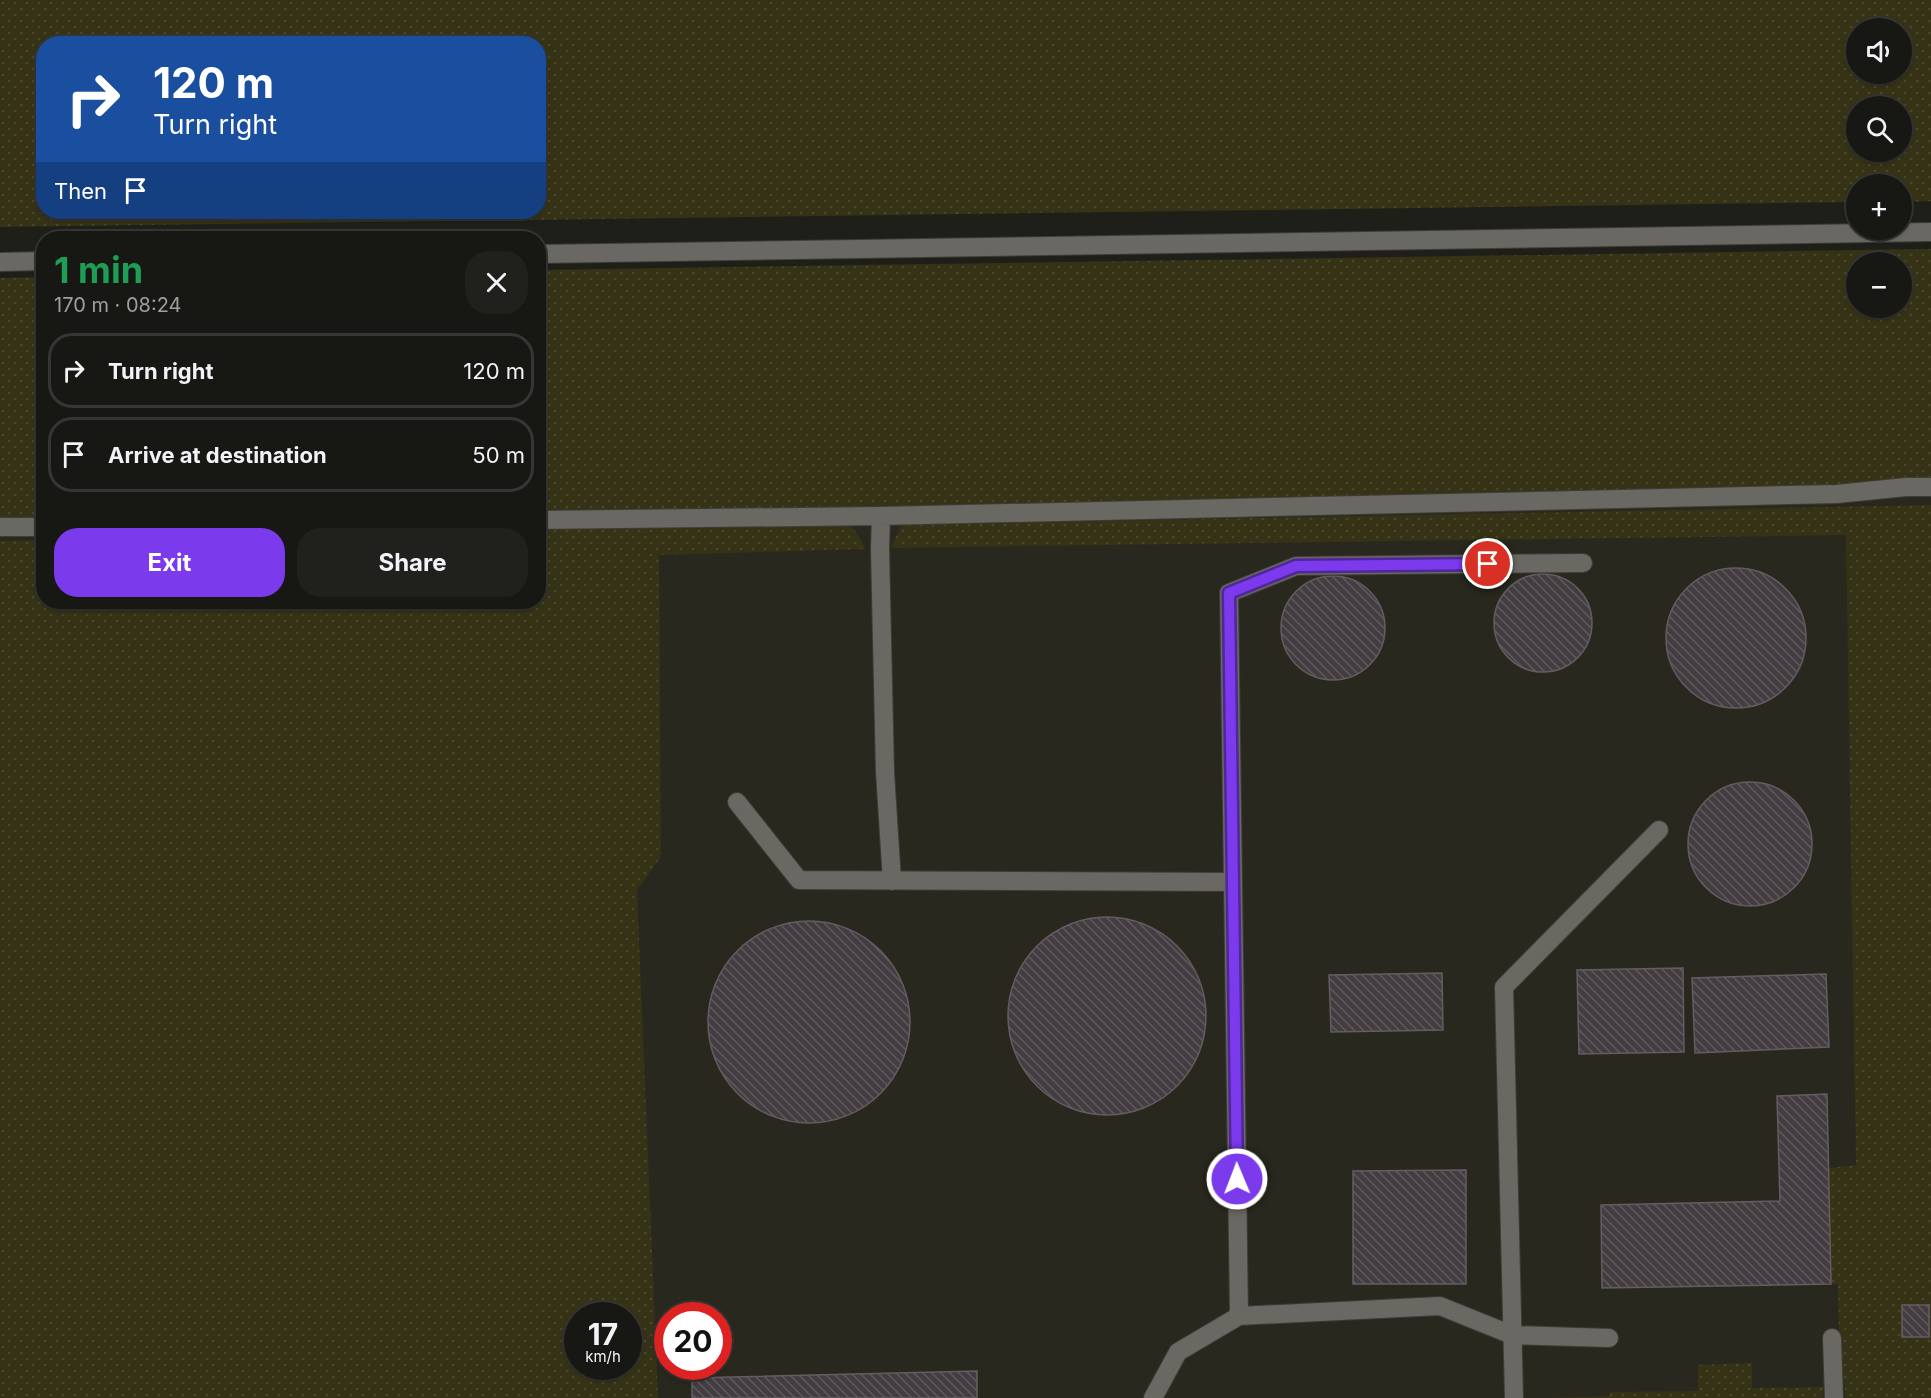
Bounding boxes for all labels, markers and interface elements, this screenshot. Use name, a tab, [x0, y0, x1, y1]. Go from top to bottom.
map controls	[1846, 18, 1912, 318]
button: sound	[1846, 18, 1912, 84]
text: 120 m	[153, 57, 274, 108]
icon: right	[54, 60, 132, 138]
button: search	[1846, 96, 1912, 162]
text: Turn right	[153, 108, 277, 141]
icon: arrive	[119, 174, 152, 207]
button: +	[1846, 174, 1912, 240]
text: Then	[54, 178, 107, 204]
text: 1 min	[54, 248, 143, 292]
button: close	[465, 251, 528, 314]
button: −	[1846, 252, 1912, 318]
text: 170 m · 08:24	[54, 293, 181, 317]
icon: right	[57, 354, 90, 387]
text: Turn right	[108, 358, 214, 384]
text: 120 m	[463, 358, 525, 384]
icon: arrive	[57, 438, 90, 471]
text: Arrive at destination	[108, 442, 327, 468]
text: 50 m	[472, 442, 525, 468]
button: Exit	[54, 528, 285, 597]
button: Share	[297, 528, 528, 597]
pin	[1462, 538, 1513, 589]
icon: arrive	[1471, 547, 1504, 580]
position arrow	[1205, 1147, 1269, 1211]
speed limit sign: 20	[654, 1302, 732, 1380]
text: 17	[588, 1316, 618, 1352]
text: km/h	[585, 1347, 621, 1366]

